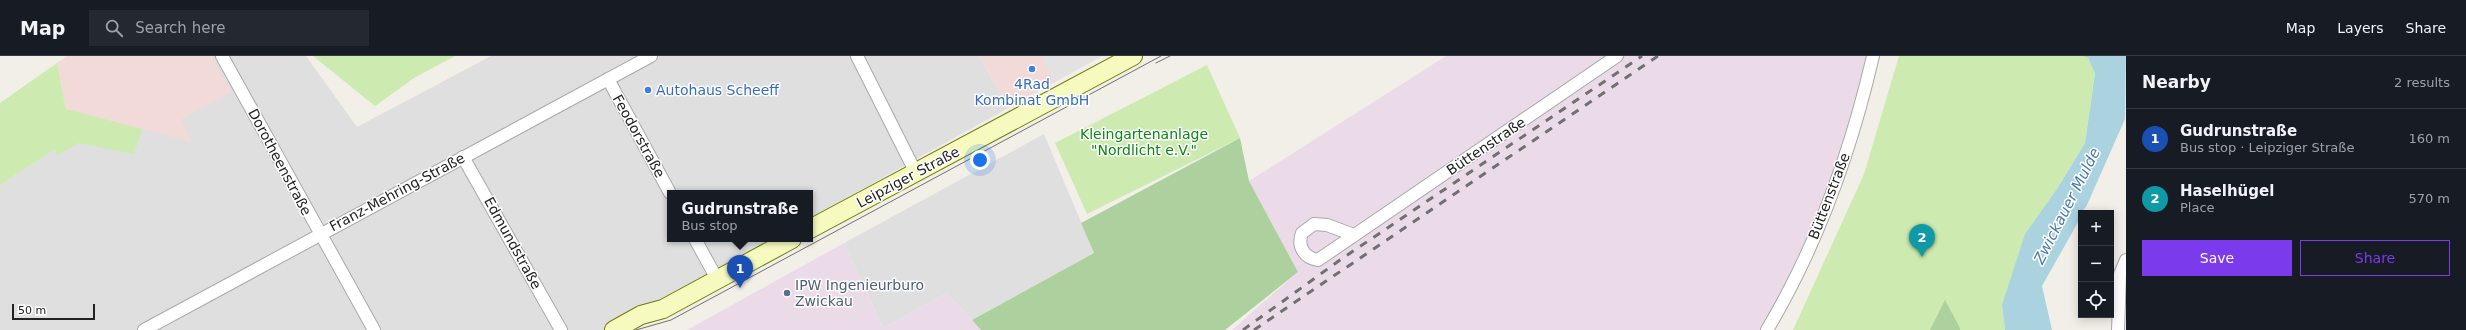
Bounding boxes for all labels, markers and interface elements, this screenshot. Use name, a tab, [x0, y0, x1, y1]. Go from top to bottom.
search box	[89, 10, 369, 46]
text: Map	[20, 17, 65, 39]
icon: search	[103, 17, 125, 39]
text: Search here	[135, 19, 225, 37]
text: Map	[2286, 20, 2315, 36]
text: Layers	[2337, 20, 2384, 36]
text: Share	[2406, 20, 2446, 36]
marker: 4Rad Kombinat GmbH	[1027, 64, 1037, 74]
text: Nearby	[2142, 72, 2211, 92]
text: 2 results	[2394, 75, 2450, 90]
place label: 4Rad Kombinat GmbH	[975, 76, 1089, 108]
place label: Autohaus Scheeff	[656, 82, 779, 98]
marker: Autohaus Scheeff	[643, 85, 653, 95]
street label: Feodorstraße	[610, 92, 668, 180]
street label: Dorotheenstraße	[245, 106, 315, 218]
street label: Büttenstraße	[1444, 114, 1528, 178]
text: Gudrunstraße	[2180, 122, 2297, 140]
park label: Kleingartenanlage "Nordlicht e.V."	[1080, 126, 1208, 158]
text: 1	[2150, 131, 2160, 146]
text: 160 m	[2408, 131, 2450, 146]
text: Bus stop · Leipziger Straße	[2180, 140, 2354, 155]
street label: Leipziger Straße	[854, 143, 962, 211]
water label: Zwickauer Mulde	[2029, 145, 2104, 268]
street label: Franz-Mehring-Straße	[327, 150, 467, 234]
your location	[970, 150, 990, 170]
street label: Büttenstraße	[1805, 150, 1853, 242]
text: Haselhügel	[2180, 182, 2274, 200]
popup	[667, 190, 813, 242]
text: 2	[2150, 191, 2160, 206]
text: 570 m	[2408, 191, 2450, 206]
street label: Edmundstraße	[481, 194, 545, 292]
text: Gudrunstraße	[681, 200, 799, 218]
text: Place	[2180, 200, 2215, 215]
map controls	[2078, 210, 2114, 318]
button: +	[2078, 210, 2114, 246]
text: Bus stop	[681, 218, 738, 233]
pin: 2	[1909, 224, 1935, 257]
button: Save	[2142, 240, 2292, 276]
button: Share	[2300, 240, 2450, 276]
button: −	[2078, 246, 2114, 282]
pin: 1	[727, 255, 753, 288]
place label: IPW Ingenieurburo Zwickau	[795, 277, 924, 309]
button: locate	[2078, 282, 2114, 318]
marker: IPW Ingenieurburo Zwickau	[782, 288, 792, 298]
scale bar	[12, 302, 95, 321]
text: 50 m	[18, 304, 46, 317]

